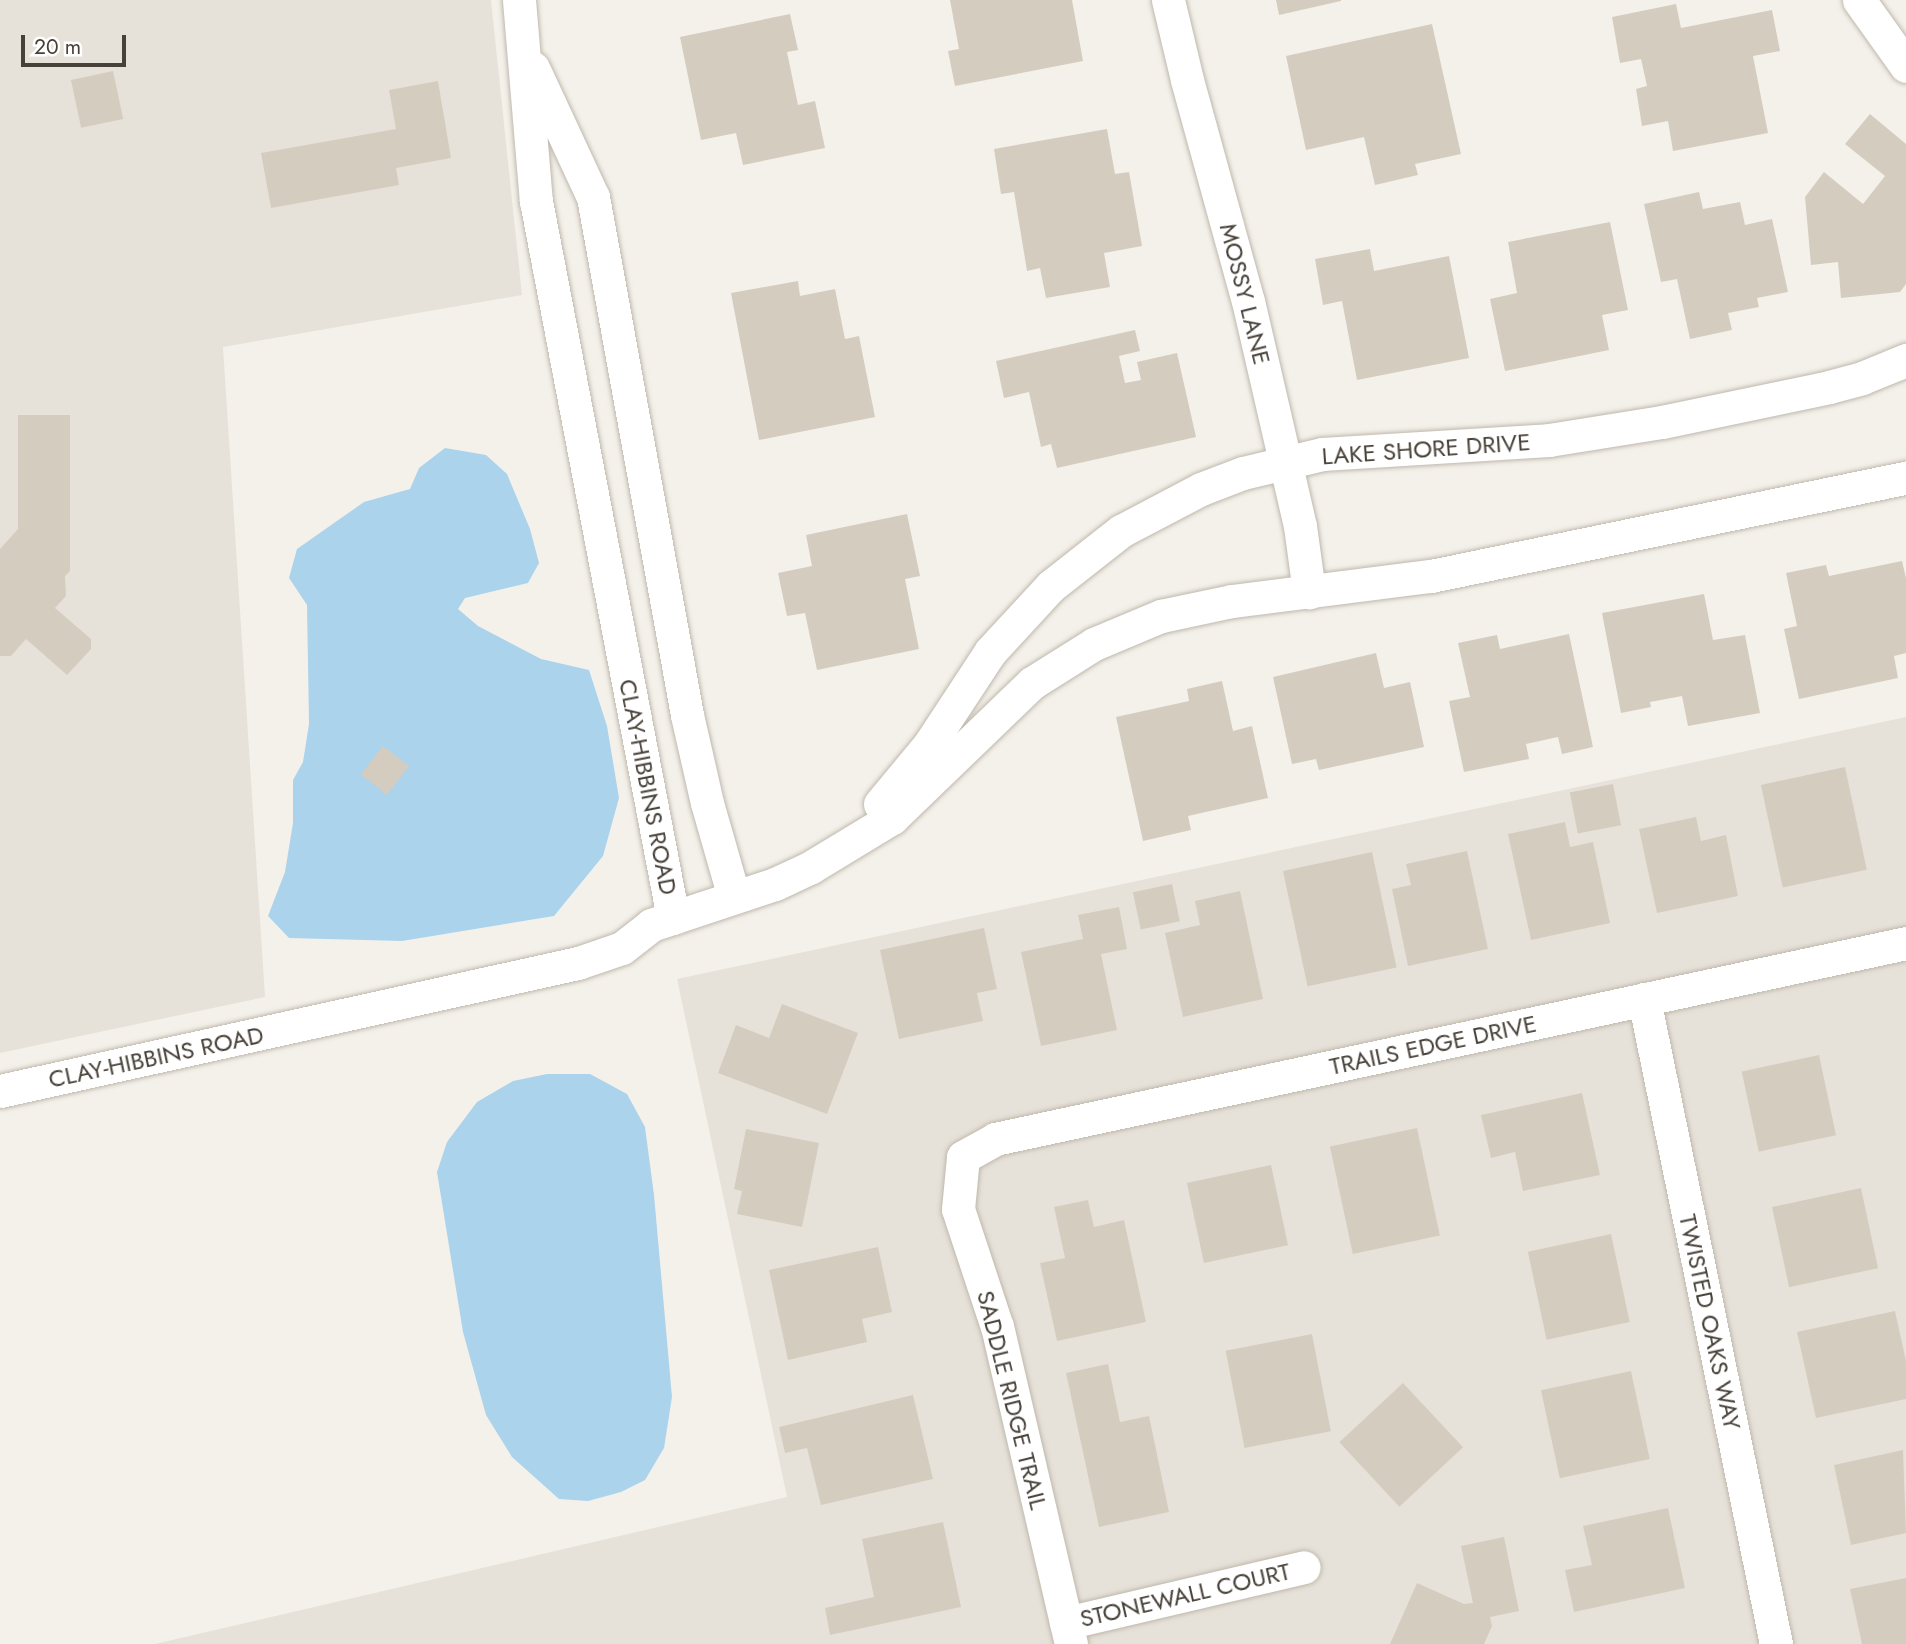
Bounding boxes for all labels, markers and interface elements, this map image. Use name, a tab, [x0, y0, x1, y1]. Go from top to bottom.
scale bar	[24, 21, 130, 65]
text: 20 m	[34, 32, 81, 62]
street label: MOSSY LANE	[1214, 220, 1276, 368]
street label: LAKE SHORE DRIVE	[1321, 427, 1531, 471]
street label: CLAY-HIBBINS ROAD	[613, 677, 683, 897]
street label: TRAILS EDGE DRIVE	[1327, 1009, 1539, 1081]
street label: CLAY-HIBBINS ROAD	[46, 1020, 266, 1094]
street label: TWISTED OAKS WAY	[1673, 1212, 1747, 1432]
street label: SADDLE RIDGE TRAIL	[971, 1288, 1053, 1512]
street label: STONEWALL COURT	[1077, 1557, 1293, 1633]

